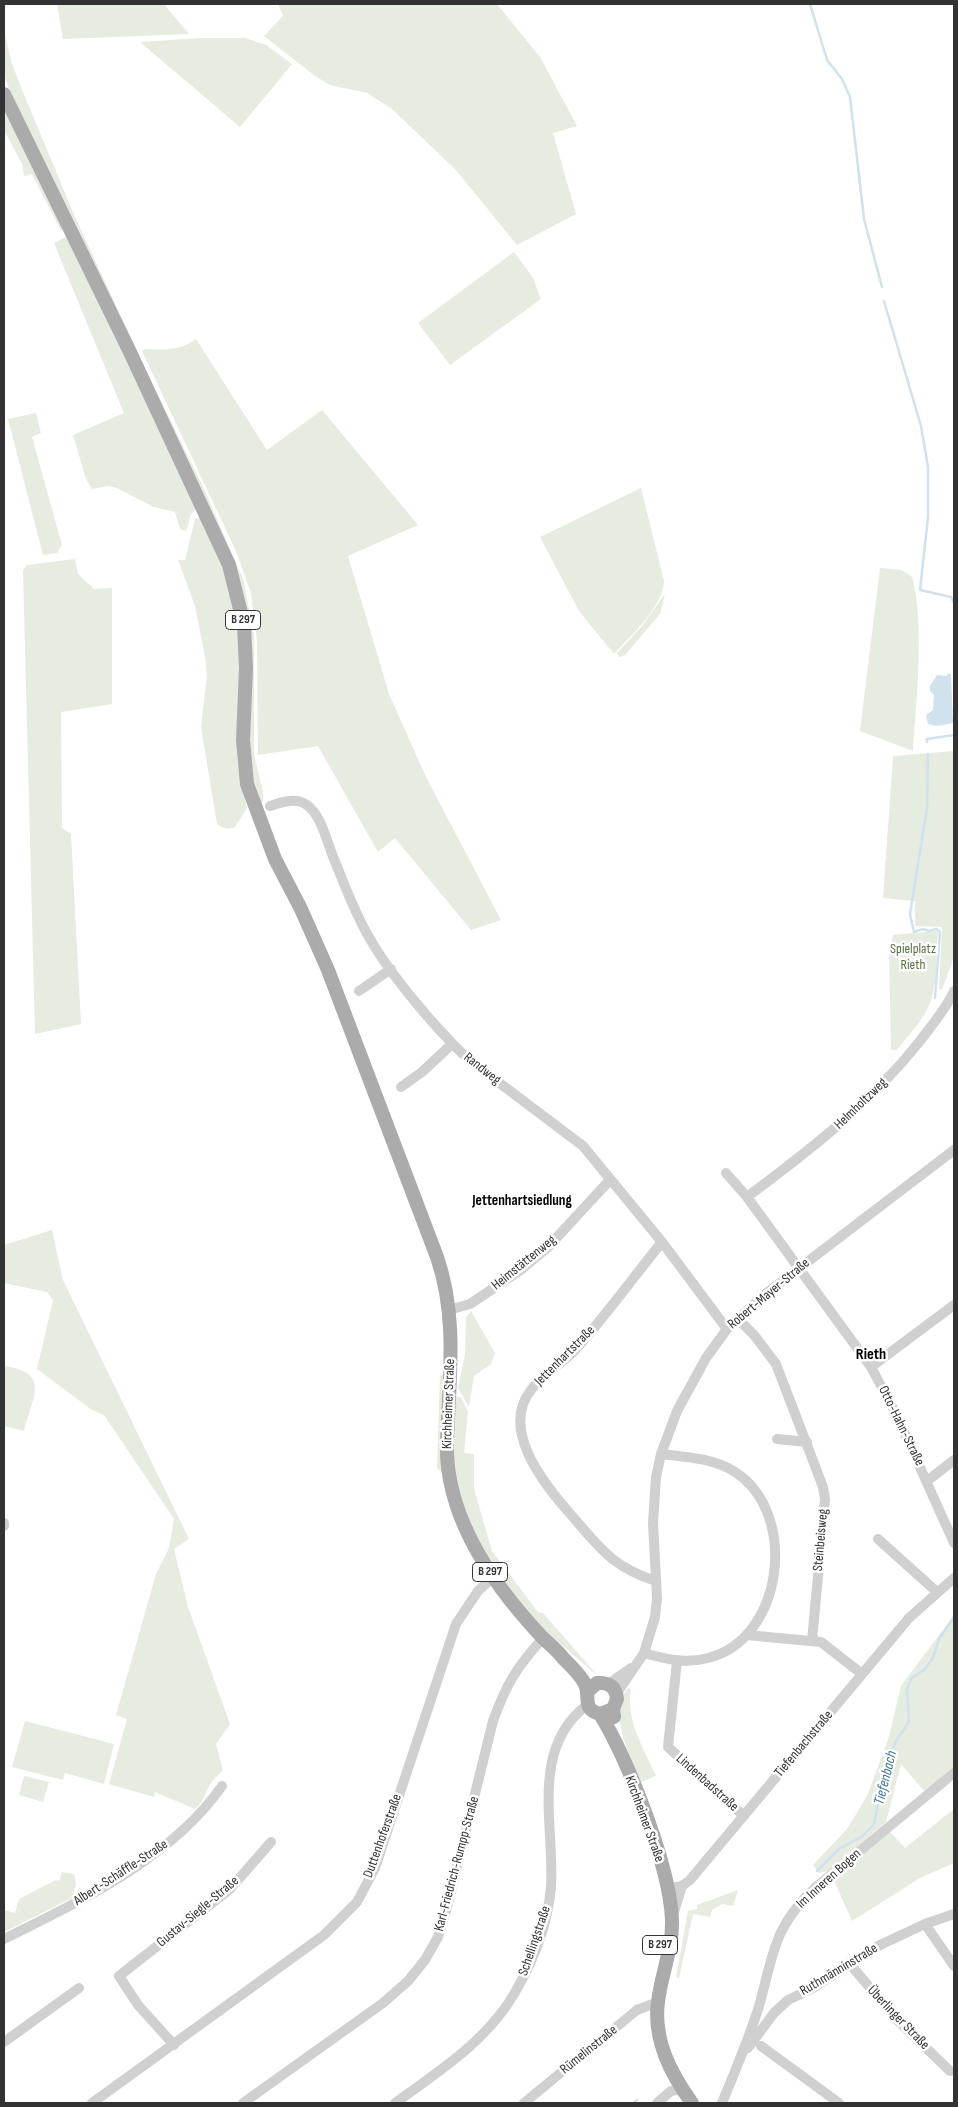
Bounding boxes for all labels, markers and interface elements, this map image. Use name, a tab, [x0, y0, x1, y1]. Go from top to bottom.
road number: B 297	[226, 610, 260, 630]
park label: Spielplatz Rieth	[890, 941, 936, 974]
street label: Randweg	[460, 1049, 504, 1089]
street label: Helmholtzweg	[831, 1075, 891, 1133]
district label: Jettenhartsiedlung	[472, 1192, 572, 1210]
street label: Heimstättenweg	[488, 1232, 560, 1294]
street label: Robert-Mayer-Straße	[725, 1255, 813, 1333]
street label: Jettenhartstraße	[531, 1322, 599, 1390]
district label: Rieth	[856, 1345, 886, 1365]
street label: Kirchheimer Straße	[439, 1359, 459, 1449]
street label: Otto-Hahn-Straße	[874, 1383, 928, 1469]
street label: Steinbeisweg	[810, 1508, 832, 1572]
road number: B 297	[472, 1562, 508, 1581]
street label: Tiefenbachstraße	[771, 1707, 837, 1781]
water label: Tiefenbach	[871, 1749, 901, 1807]
street label: Lindenbadstraße	[672, 1751, 742, 1815]
street label: Kirchheimer Straße	[621, 1774, 667, 1864]
street label: Duttenhoferstraße	[360, 1792, 406, 1880]
street label: Karl-Friedrich-Rumpp-Straße	[431, 1795, 483, 1933]
street label: Albert-Schäffle-Straße	[71, 1836, 171, 1910]
street label: Im Inneren Bogen	[793, 1846, 865, 1912]
street label: Gustav-Siegle-Straße	[154, 1873, 242, 1951]
street label: Schellingstraße	[515, 1904, 555, 1978]
road number: B 297	[642, 1936, 678, 1954]
street label: Ruthmänninstraße	[797, 1940, 881, 2000]
street label: Überlinger Straße	[863, 1983, 933, 2053]
street label: Rümelinstraße	[557, 2022, 621, 2078]

